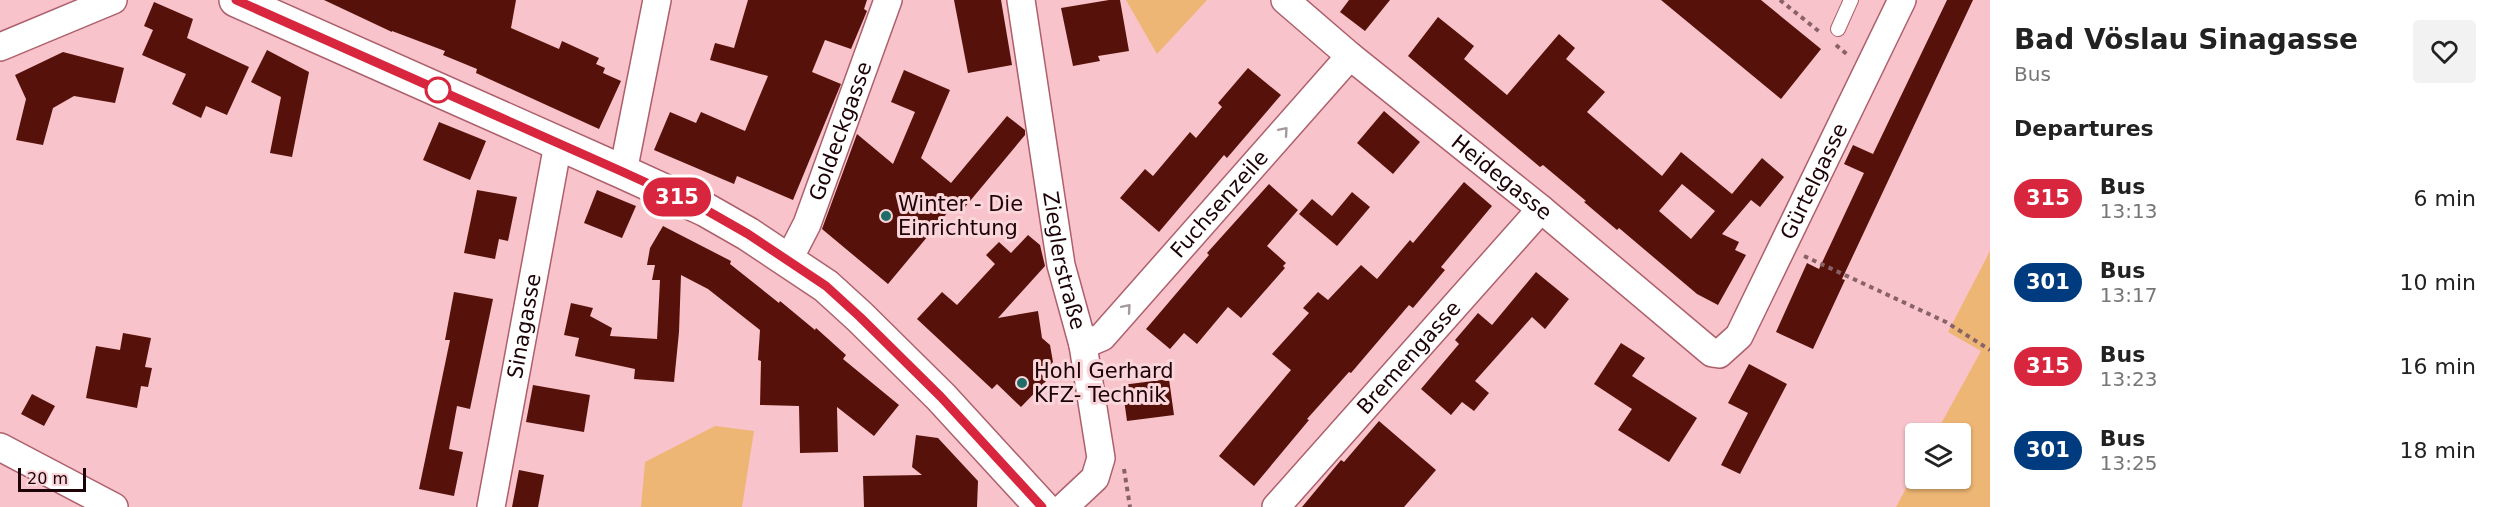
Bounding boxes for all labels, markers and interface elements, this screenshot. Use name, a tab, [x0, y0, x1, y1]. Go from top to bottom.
button: heart	[2413, 20, 2476, 83]
text: Bad Vöslau Sinagasse	[2014, 23, 2358, 56]
street label: Goldeckgasse	[804, 58, 877, 204]
text: Bus	[2014, 62, 2051, 86]
unlabelled marker	[425, 77, 451, 103]
text: Departures	[2014, 116, 2154, 141]
street label: Gürtelgasse	[1776, 119, 1852, 243]
one-way arrow	[1277, 127, 1288, 138]
street label: Heidegasse	[1447, 130, 1557, 225]
street label: Fuchsenzeile	[1166, 146, 1273, 263]
text: Bus	[2100, 174, 2145, 199]
line badge: 315	[642, 178, 712, 216]
text: 315	[655, 185, 699, 209]
text: 315	[2026, 186, 2070, 210]
text: 6 min	[2414, 186, 2476, 211]
street label: Zieglerstraße	[1038, 190, 1090, 332]
place label: Winter - Die Einrichtung	[898, 192, 1023, 240]
text: 13:13	[2100, 199, 2157, 223]
marker: Winter - Die Einrichtung	[879, 209, 893, 223]
text: Bus	[2100, 258, 2145, 283]
text: 301	[2026, 270, 2070, 294]
text: 10 min	[2400, 270, 2476, 295]
street label: Sinagasse	[503, 272, 546, 381]
text: 13:17	[2100, 283, 2157, 307]
street label: Bremengasse	[1352, 296, 1465, 419]
one-way arrow	[1120, 305, 1131, 315]
text: Bus	[2100, 342, 2145, 367]
text: 315	[2026, 354, 2070, 378]
text: 16 min	[2400, 354, 2476, 379]
place label: Hohl Gerhard KFZ- Technik	[1034, 359, 1174, 407]
text: 13:23	[2100, 367, 2157, 391]
marker: Hohl Gerhard KFZ- Technik	[1015, 376, 1029, 390]
map controls	[1905, 423, 1971, 489]
button: layers	[1905, 423, 1971, 489]
text: Bus	[2100, 426, 2145, 451]
text: 301	[2026, 438, 2070, 462]
text: 18 min	[2400, 438, 2476, 463]
text: 13:25	[2100, 451, 2157, 475]
scale bar	[18, 465, 86, 492]
text: 20 m	[27, 469, 68, 488]

